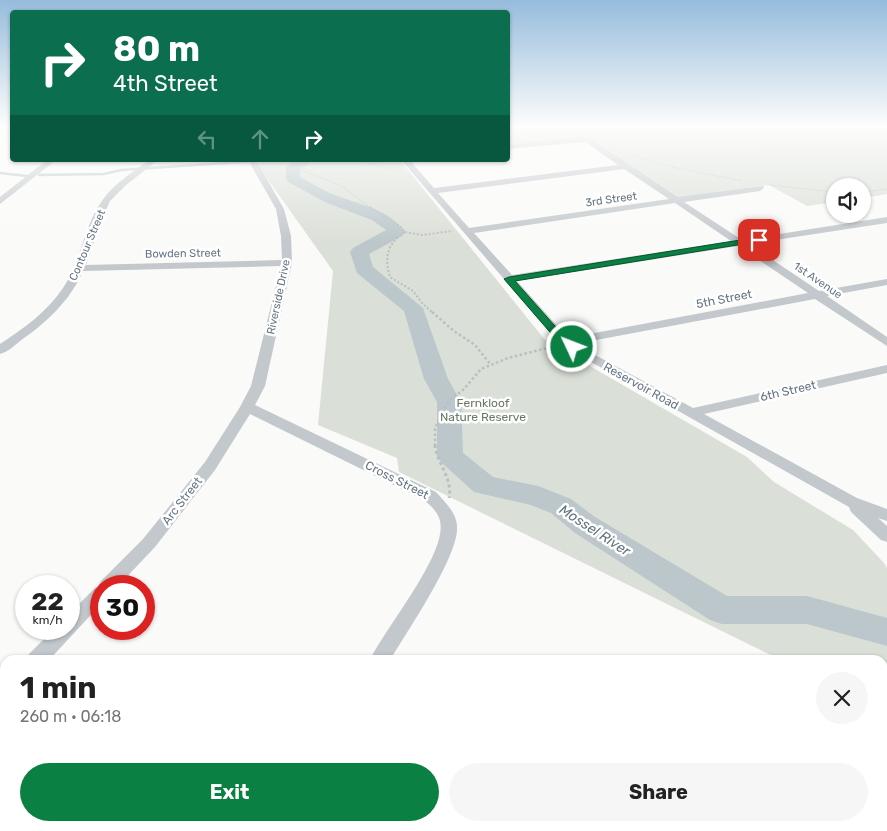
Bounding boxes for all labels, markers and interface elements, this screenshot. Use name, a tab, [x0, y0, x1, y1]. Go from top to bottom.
text: 80 m	[113, 28, 200, 70]
icon: right	[30, 30, 95, 95]
text: 4th Street	[113, 70, 218, 97]
icon: left	[193, 125, 221, 153]
icon: ahead	[246, 125, 274, 153]
icon: right	[299, 125, 327, 153]
map controls	[826, 178, 871, 223]
button: sound	[826, 178, 871, 223]
street label: 3rd Street	[585, 189, 638, 210]
street label: Contour Street	[67, 207, 109, 283]
pin	[738, 219, 780, 261]
icon: arrive	[745, 226, 773, 254]
street label: Bowden Street	[145, 246, 222, 261]
street label: Riverside Drive	[264, 258, 293, 336]
street label: 1st Avenue	[791, 259, 844, 301]
street label: 5th Street	[695, 287, 753, 311]
position arrow	[545, 320, 597, 372]
street label: Reservoir Road	[601, 360, 681, 412]
street label: 6th Street	[759, 378, 818, 404]
park label: Fernkloof Nature Reserve	[440, 396, 526, 424]
street label: Cross Street	[363, 458, 431, 502]
street label: Arc Street	[159, 474, 205, 528]
water label: Mossel River	[556, 501, 634, 560]
speed limit sign: 30	[90, 575, 155, 640]
text: 22	[31, 587, 64, 616]
text: km/h	[33, 613, 62, 627]
text: 1 min	[20, 670, 97, 706]
button: close	[816, 672, 868, 724]
text: 260 m · 06:18	[20, 707, 121, 726]
button: Exit	[20, 763, 439, 821]
button: Share	[449, 763, 868, 821]

